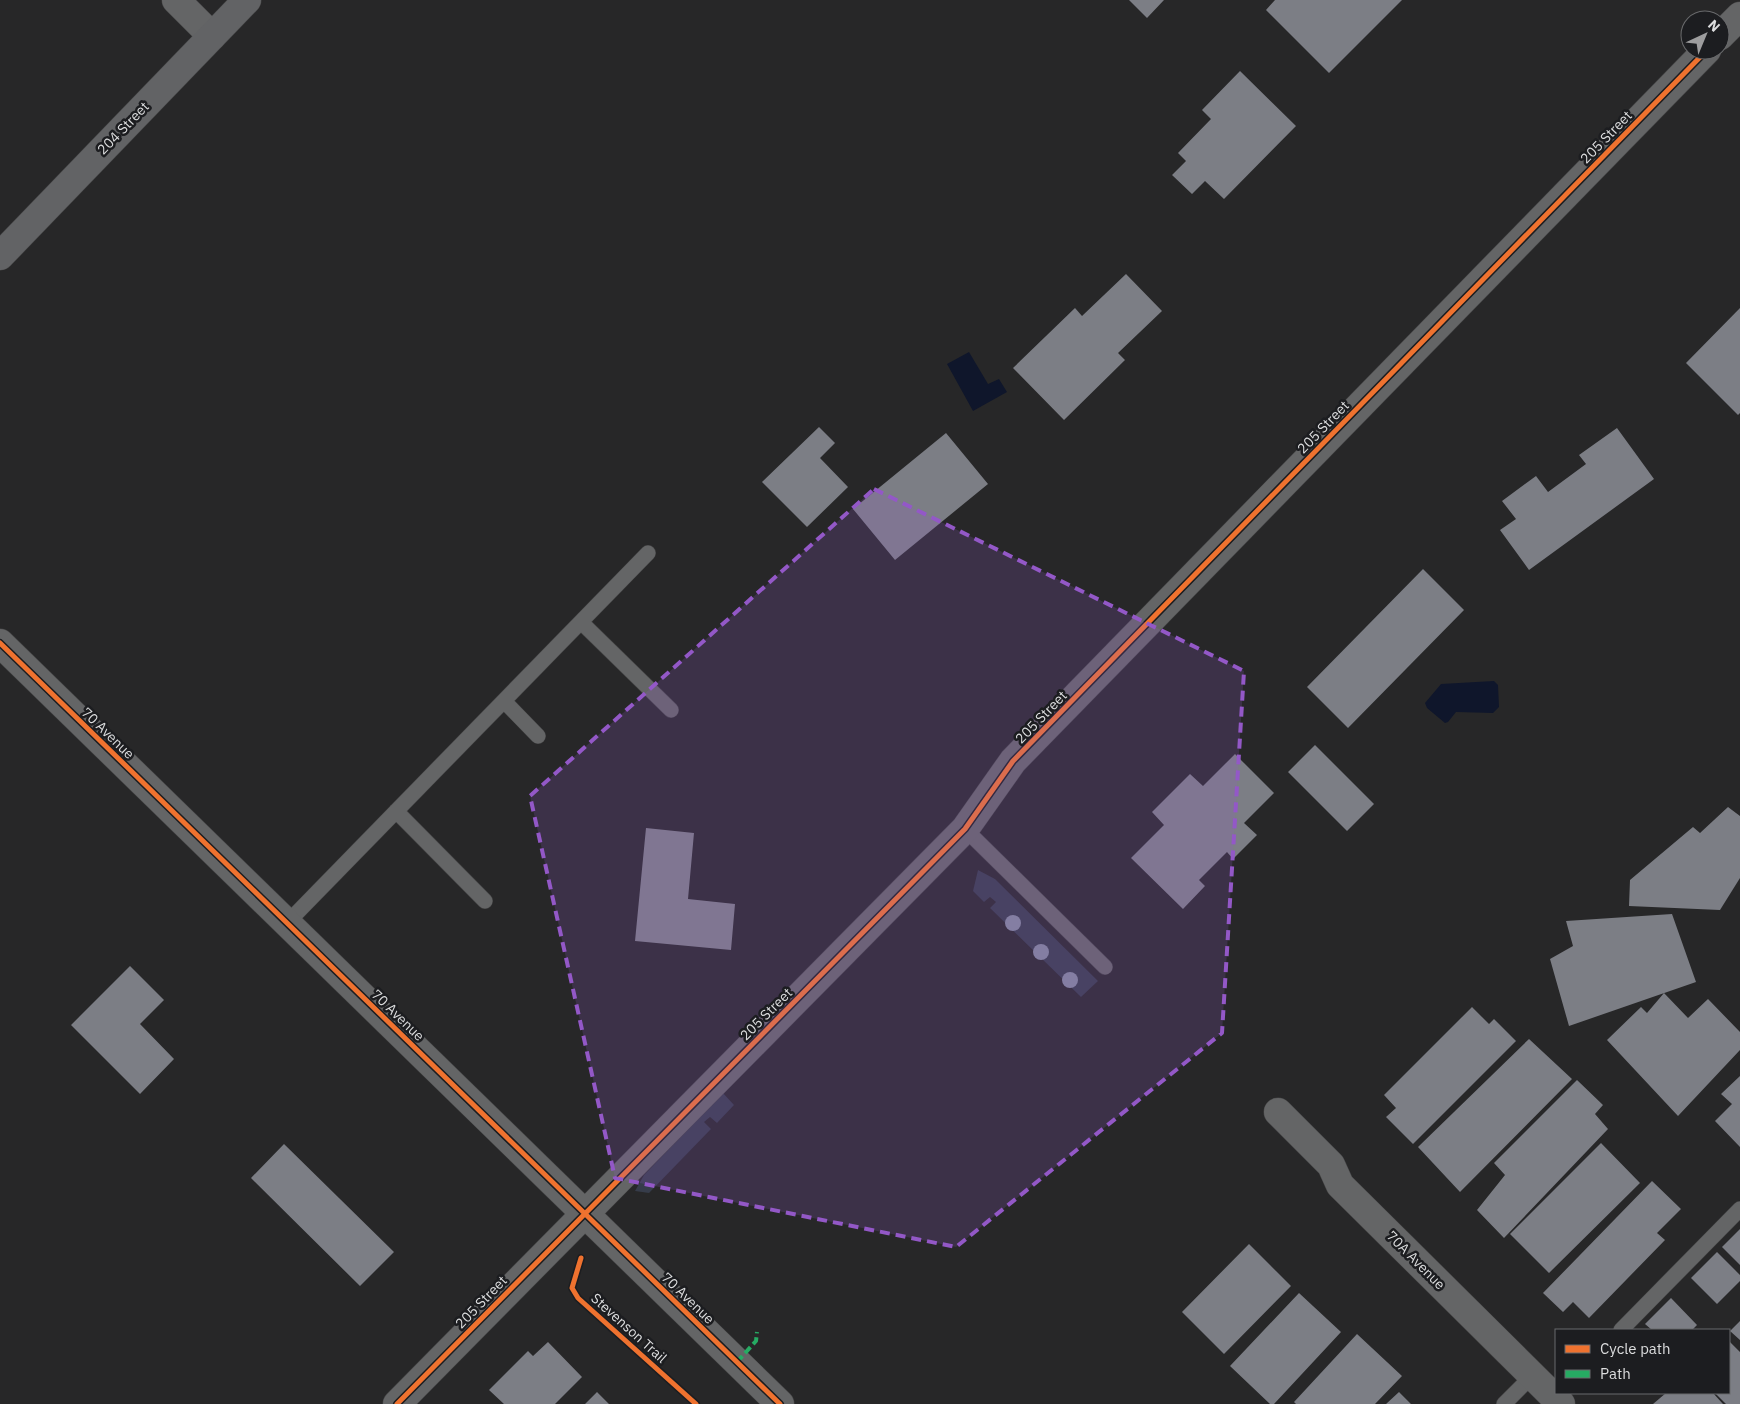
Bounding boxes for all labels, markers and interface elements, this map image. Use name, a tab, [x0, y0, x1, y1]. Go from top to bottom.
north arrow	[1680, 10, 1730, 60]
text: N	[1704, 16, 1724, 36]
street label: 204 Street	[93, 98, 153, 158]
street label: 205 Street	[1576, 107, 1636, 167]
street label: 205 Street	[1293, 397, 1353, 457]
street label: 205 Street	[1011, 687, 1071, 747]
street label: 70 Avenue	[78, 703, 139, 763]
street label: 205 Street	[736, 984, 796, 1044]
street label: 70 Avenue	[368, 985, 429, 1045]
street label: 70A Avenue	[1383, 1227, 1449, 1293]
street label: 70 Avenue	[658, 1268, 719, 1328]
street label: 205 Street	[451, 1272, 511, 1332]
street label: Stevenson Trail	[587, 1289, 671, 1367]
legend	[1555, 1329, 1730, 1394]
text: Cycle path	[1600, 1339, 1671, 1358]
text: Path	[1600, 1364, 1631, 1383]

